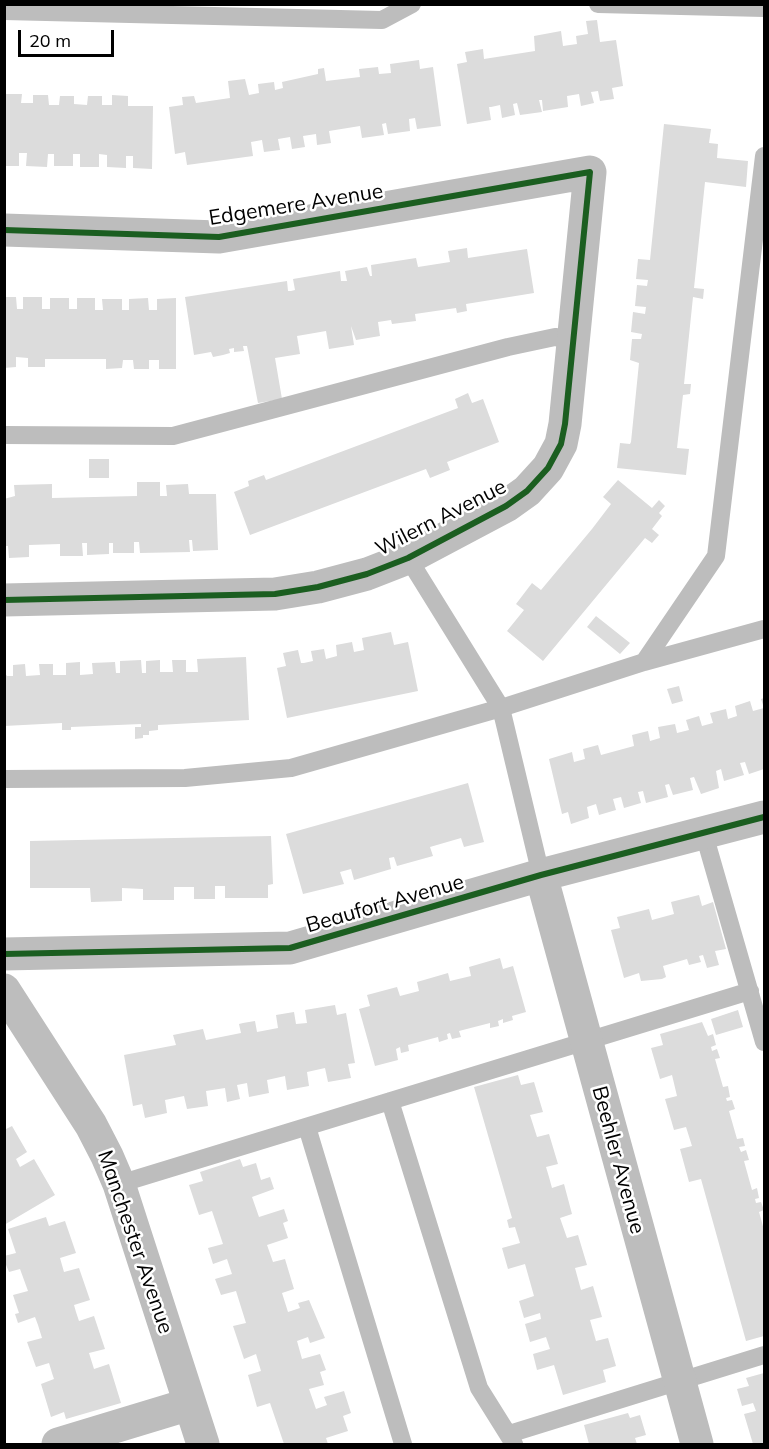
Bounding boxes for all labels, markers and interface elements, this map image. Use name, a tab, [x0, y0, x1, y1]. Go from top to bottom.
scale bar	[21, 18, 117, 56]
text: 20 m	[29, 29, 71, 52]
street label: Edgemere Avenue	[207, 179, 385, 231]
street label: Wilern Avenue	[371, 474, 511, 562]
street label: Beaufort Avenue	[303, 869, 467, 939]
street label: Beehler Avenue	[586, 1083, 650, 1237]
street label: Manchester Avenue	[92, 1147, 178, 1337]

